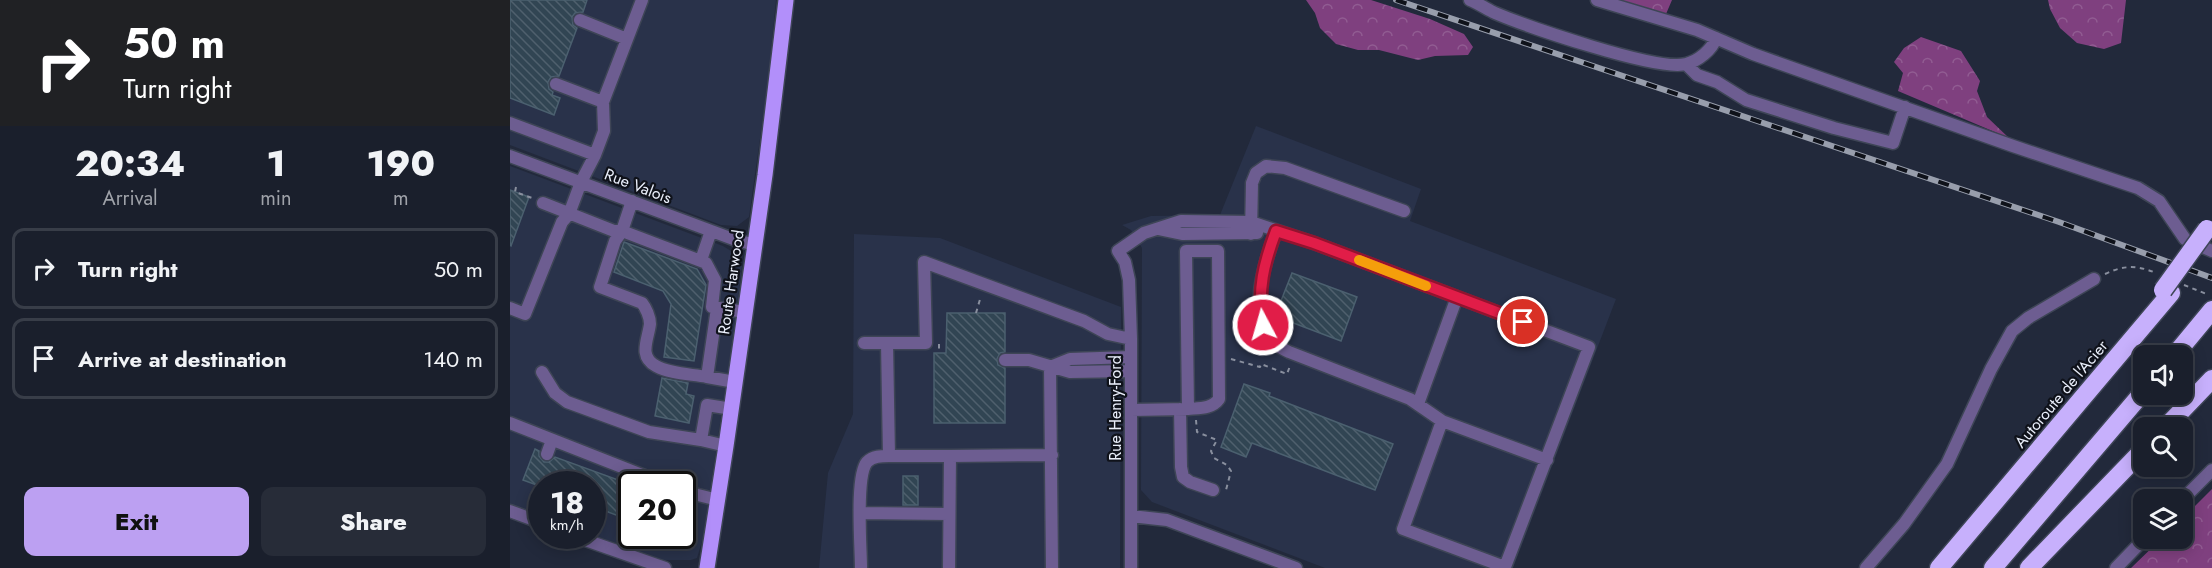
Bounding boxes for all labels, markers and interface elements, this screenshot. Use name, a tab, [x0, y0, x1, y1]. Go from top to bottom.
text: 50 m	[123, 13, 225, 74]
icon: right	[24, 24, 102, 102]
text: Turn right	[123, 69, 231, 108]
text: 20:34	[75, 137, 185, 189]
text: 1	[266, 137, 285, 189]
text: 190	[366, 137, 435, 189]
street label: Rue Valois	[601, 163, 675, 209]
text: Arrival	[103, 184, 158, 213]
text: min	[260, 184, 292, 213]
text: m	[393, 184, 409, 213]
street label: Route Harwood	[712, 228, 750, 336]
icon: right	[27, 252, 60, 285]
text: Turn right	[78, 253, 178, 285]
text: 50 m	[434, 253, 483, 285]
position arrow	[1231, 293, 1295, 357]
pin	[1497, 296, 1548, 347]
icon: arrive	[1506, 305, 1539, 338]
street label: Autoroute de l'Acier	[2009, 335, 2113, 453]
icon: arrive	[27, 342, 60, 375]
text: Arrive at destination	[78, 343, 287, 375]
text: 140 m	[423, 343, 483, 375]
map controls	[2133, 345, 2193, 549]
button: sound	[2133, 345, 2193, 405]
street label: Rue Henry-Ford	[1104, 355, 1127, 461]
button: search	[2133, 417, 2193, 477]
speed limit sign: 20	[618, 471, 696, 549]
text: 18	[550, 481, 584, 524]
button: Exit	[24, 487, 249, 556]
button: Share	[261, 487, 486, 556]
button: layers	[2133, 489, 2193, 549]
text: km/h	[550, 514, 584, 536]

